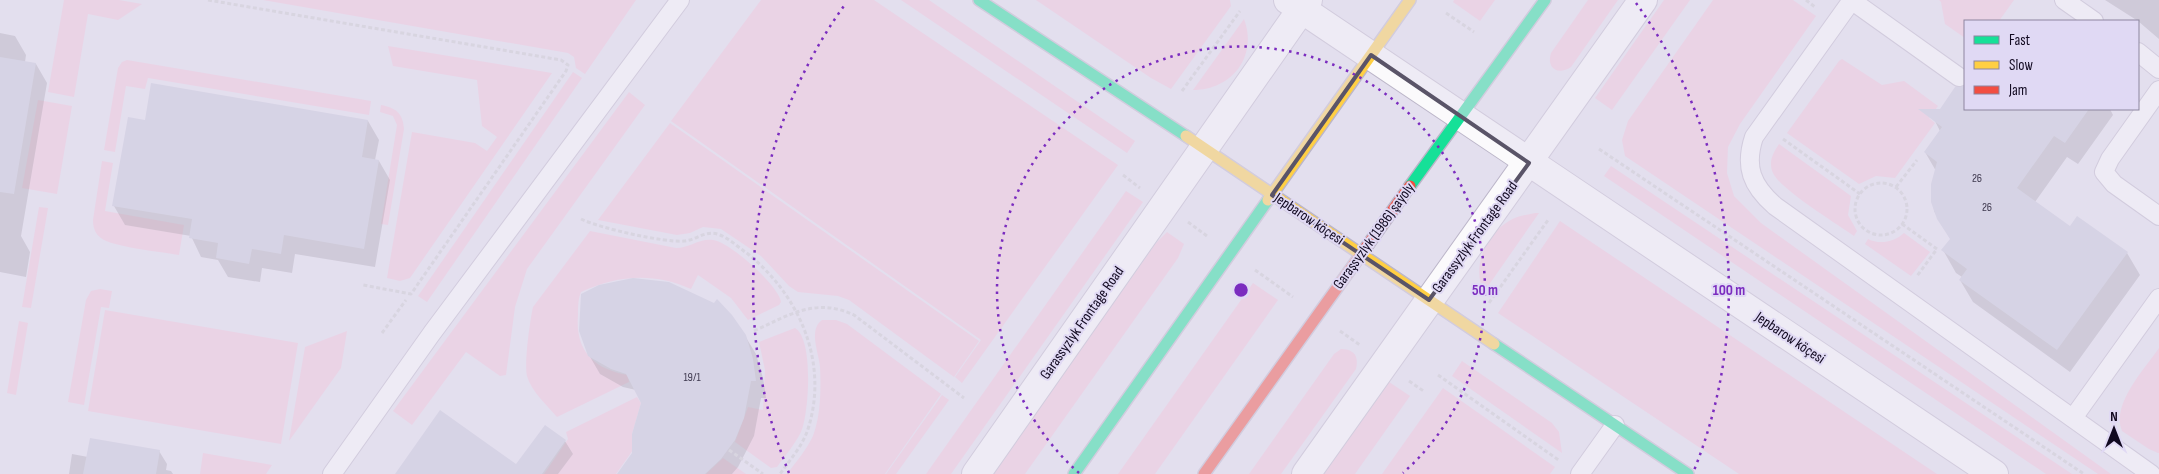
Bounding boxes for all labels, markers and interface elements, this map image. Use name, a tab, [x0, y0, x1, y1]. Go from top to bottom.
legend	[1964, 20, 2139, 110]
text: Fast	[2009, 31, 2031, 50]
text: Slow	[2009, 56, 2033, 75]
text: Jam	[2008, 81, 2027, 100]
house number: 26	[1972, 171, 1982, 186]
street label: Garassyzlyk Frontage Road	[1428, 177, 1522, 297]
street label: Garaşsyzlyk (1986) şaýoly	[1329, 179, 1419, 293]
street label: Jepbarow köçesi	[1270, 188, 1348, 249]
house number: 26	[1982, 200, 1992, 215]
street label: Garassyzlyk Frontage Road	[1036, 263, 1128, 383]
centre of rings	[1232, 281, 1250, 299]
text: 50 m	[1472, 281, 1498, 300]
text: 100 m	[1713, 281, 1745, 300]
street label: Jepbarow köçesi	[1751, 307, 1829, 368]
house number: 19/1	[683, 370, 701, 385]
north arrow	[2089, 404, 2139, 454]
text: N	[2110, 408, 2118, 425]

